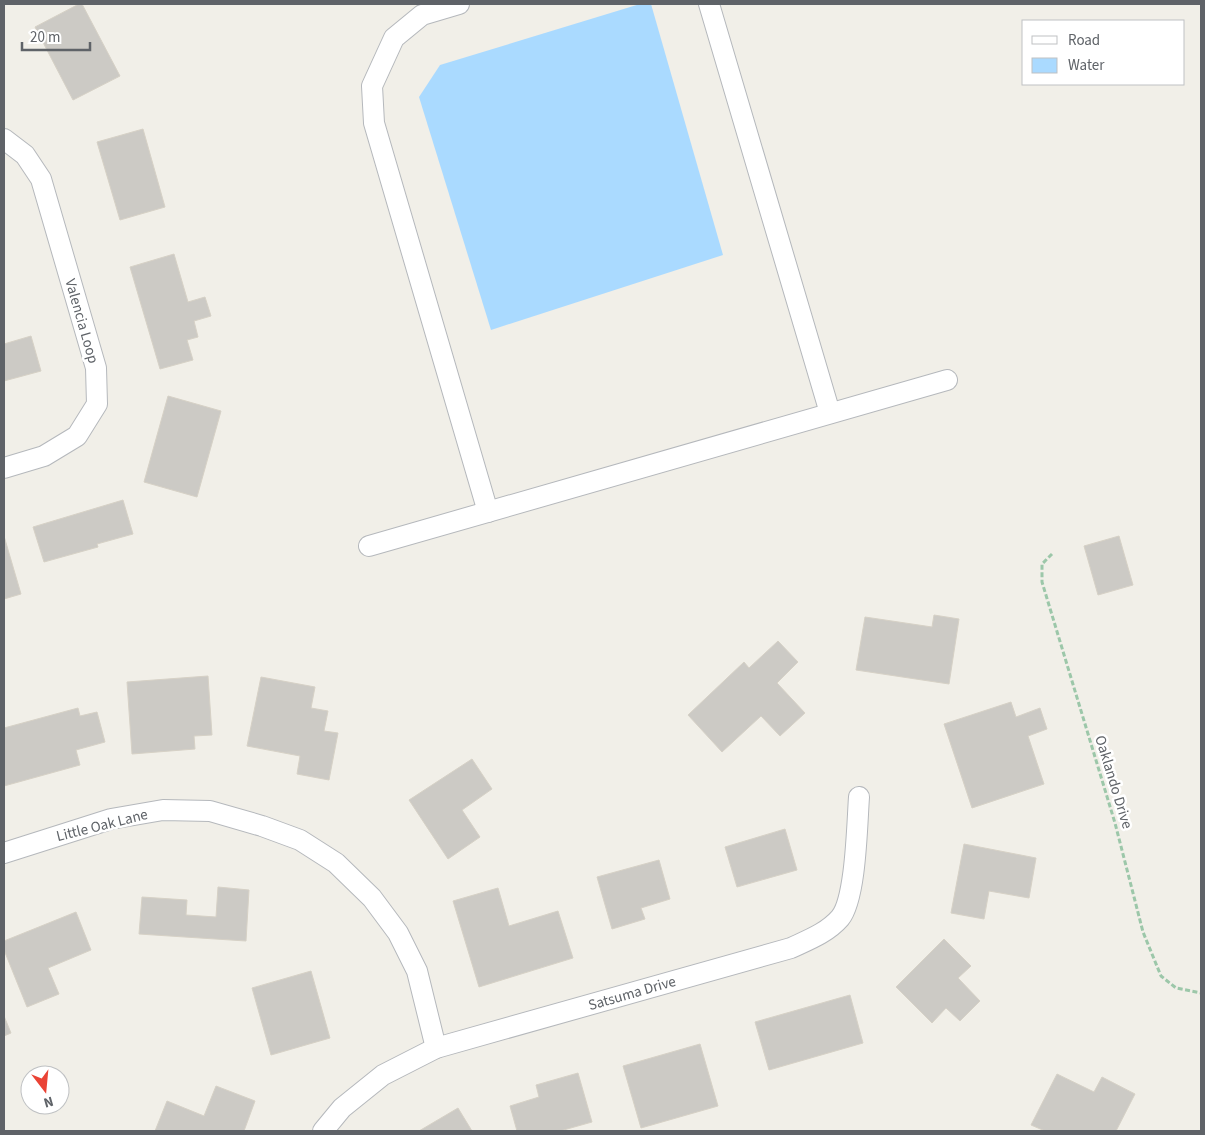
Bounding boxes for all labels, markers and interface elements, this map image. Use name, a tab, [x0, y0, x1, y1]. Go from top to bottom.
scale bar	[22, 20, 90, 52]
legend	[1022, 20, 1185, 85]
text: 20 m	[30, 27, 60, 48]
text: Road	[1068, 30, 1100, 51]
text: Water	[1068, 55, 1105, 76]
street label: Valencia Loop	[59, 276, 104, 366]
street label: Oaklando Drive	[1089, 733, 1138, 831]
street label: Little Oak Lane	[54, 804, 150, 847]
street label: Satsuma Drive	[586, 971, 678, 1016]
north arrow	[20, 1065, 70, 1115]
text: N	[41, 1091, 56, 1112]

